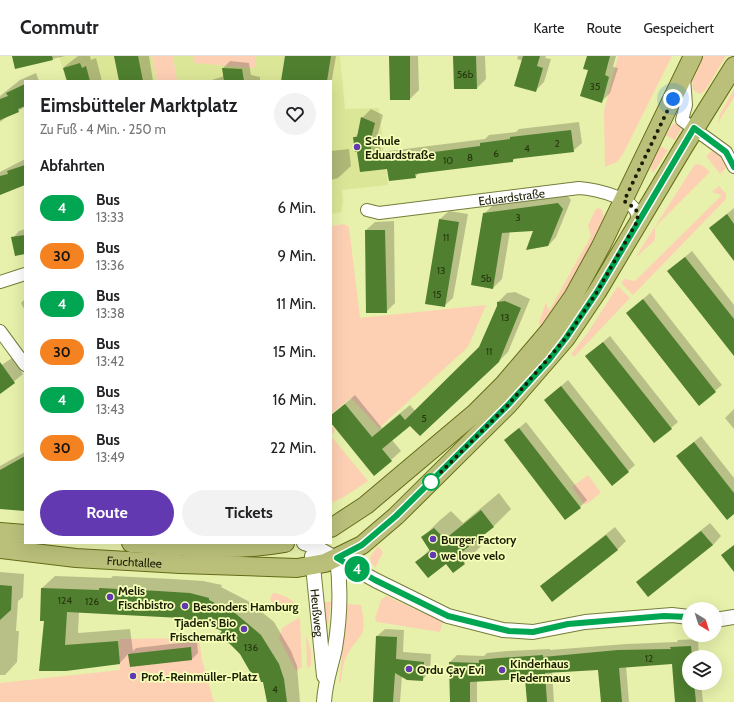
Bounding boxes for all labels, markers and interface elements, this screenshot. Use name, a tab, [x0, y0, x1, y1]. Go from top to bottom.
text: Commutr	[20, 16, 98, 39]
text: Karte	[534, 19, 564, 37]
text: Route	[586, 19, 622, 37]
text: Gespeichert	[644, 19, 714, 37]
house number: 56b	[457, 68, 474, 81]
house number: 35	[590, 80, 600, 93]
your location	[663, 89, 683, 109]
button: heart	[274, 93, 316, 135]
text: Eimsbütteler Marktplatz	[40, 94, 237, 117]
text: Zu Fuß · 4 Min. · 250 m	[40, 121, 166, 137]
place label: Schule Eduardstraße	[365, 133, 435, 162]
house number: 2	[554, 137, 560, 150]
marker: Schule Eduardstraße	[352, 142, 362, 152]
house number: 4	[524, 142, 530, 155]
house number: 6	[493, 147, 499, 160]
house number: 8	[467, 151, 473, 164]
house number: 10	[443, 154, 453, 167]
text: Abfahrten	[40, 157, 105, 175]
street label: Eduardstraße	[477, 185, 546, 208]
text: Bus	[96, 191, 120, 209]
text: 4	[58, 199, 66, 217]
text: 6 Min.	[277, 199, 316, 217]
text: 13:33	[96, 209, 124, 225]
house number: 3	[515, 211, 521, 224]
house number: 11	[443, 231, 449, 244]
text: Bus	[96, 239, 120, 257]
text: 30	[53, 247, 71, 265]
text: 9 Min.	[277, 247, 316, 265]
text: 13:36	[96, 257, 124, 273]
house number: 13	[437, 264, 445, 277]
house number: 5b	[481, 272, 492, 285]
text: Bus	[96, 287, 120, 305]
house number: 15	[433, 288, 441, 301]
text: 4	[58, 295, 66, 313]
text: 11 Min.	[276, 295, 316, 313]
text: 13:38	[96, 305, 125, 321]
house number: 13	[501, 311, 509, 324]
text: Bus	[96, 335, 120, 353]
text: 30	[53, 343, 71, 361]
text: 15 Min.	[273, 343, 316, 361]
house number: 11	[486, 345, 492, 358]
text: 13:42	[96, 353, 124, 369]
text: Bus	[96, 383, 120, 401]
text: 4	[58, 391, 66, 409]
text: 16 Min.	[273, 391, 316, 409]
text: 13:43	[96, 401, 125, 417]
house number: 5	[421, 412, 427, 425]
text: Bus	[96, 431, 120, 449]
text: 30	[53, 439, 71, 457]
text: 22 Min.	[270, 439, 316, 457]
text: 13:49	[96, 449, 125, 465]
unlabelled marker	[422, 473, 440, 491]
button: Route	[40, 490, 174, 536]
button: Tickets	[182, 490, 316, 536]
place label: Burger Factory	[441, 532, 517, 547]
marker: Burger Factory	[428, 534, 438, 544]
place label: we love velo	[441, 548, 505, 563]
marker: we love velo	[428, 550, 438, 560]
street label: Fruchtallee	[106, 552, 162, 570]
line badge: 4	[344, 556, 370, 582]
text: 4	[353, 560, 361, 578]
place label: Melis Fischbistro	[118, 583, 174, 612]
street label: Heußweg	[308, 588, 328, 639]
marker: Melis Fischbistro	[105, 592, 115, 602]
house number: 124	[58, 594, 72, 607]
house number: 126	[85, 595, 99, 608]
place label: Besonders Hamburg	[193, 599, 298, 614]
marker: Besonders Hamburg	[180, 601, 190, 611]
north arrow	[682, 602, 722, 642]
map controls	[682, 602, 722, 690]
place label: Tjaden's Bio Frischemarkt	[170, 615, 236, 644]
marker: Tjaden's Bio Frischemarkt	[239, 624, 249, 634]
house number: 136	[244, 641, 258, 654]
button: layers	[682, 650, 722, 690]
house number: 12	[645, 652, 653, 665]
place label: Kinderhaus Fledermaus	[510, 656, 571, 685]
place label: Ordu Çay Evi	[417, 662, 484, 677]
marker: Ordu Çay Evi	[404, 664, 414, 674]
marker: Kinderhaus Fledermaus	[497, 665, 507, 675]
place label: Prof.-Reinmüller-Platz	[141, 669, 258, 684]
marker: Prof.-Reinmüller-Platz	[128, 671, 138, 681]
house number: 4	[272, 683, 278, 696]

